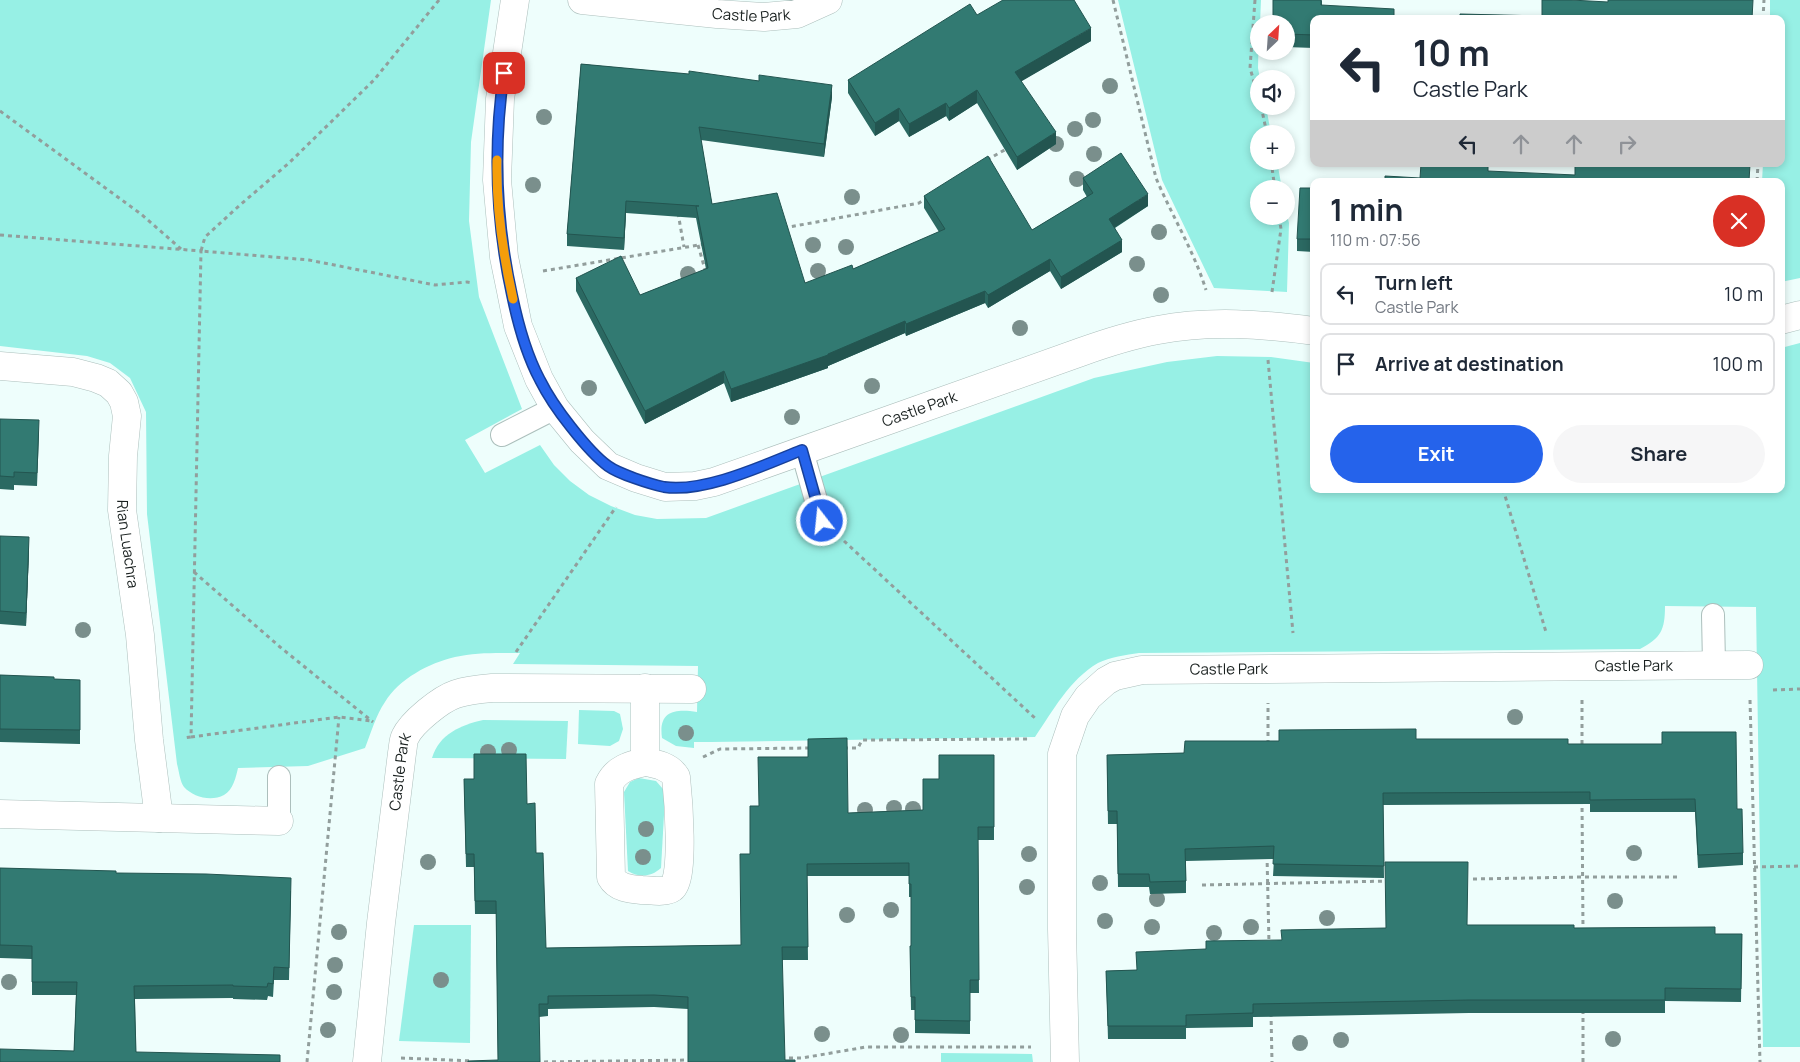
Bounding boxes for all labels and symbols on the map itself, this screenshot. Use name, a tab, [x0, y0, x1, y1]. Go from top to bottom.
street label: Castle Park	[712, 3, 792, 27]
north arrow	[1250, 15, 1295, 60]
pin	[483, 52, 525, 94]
street label: Castle Park	[879, 386, 960, 432]
position arrow	[795, 494, 847, 546]
street label: Rian Luachra	[112, 500, 144, 589]
street label: Castle Park	[1595, 655, 1673, 676]
street label: Castle Park	[1190, 658, 1268, 680]
street label: Castle Park	[384, 728, 416, 812]

